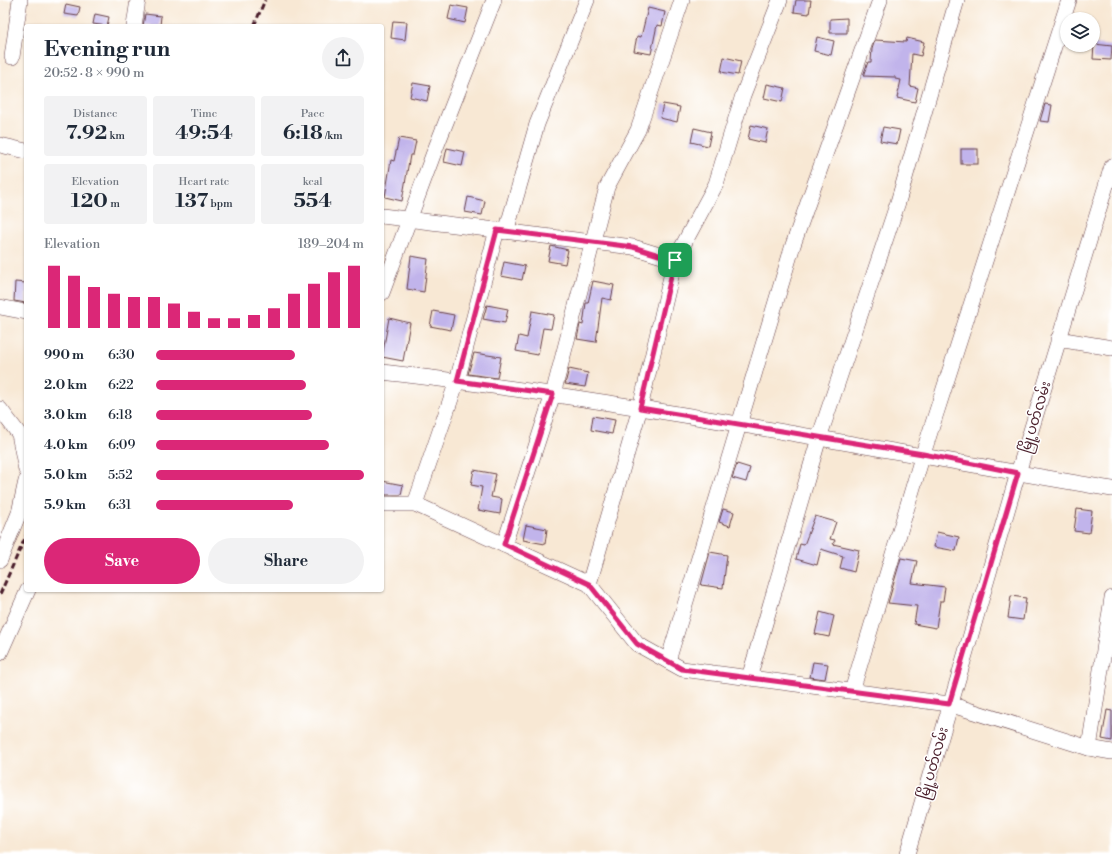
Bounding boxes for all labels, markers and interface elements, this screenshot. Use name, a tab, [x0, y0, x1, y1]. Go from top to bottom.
map controls	[1060, 12, 1100, 52]
button: layers	[1060, 12, 1100, 52]
text: Evening run	[44, 36, 170, 63]
button: share	[322, 37, 364, 79]
text: 20:52 · 8 × 990 m	[44, 65, 144, 81]
text: Distance	[73, 107, 118, 121]
text: Time	[191, 107, 217, 121]
text: Pace	[301, 107, 324, 121]
text: 7.92	[66, 121, 107, 146]
text: 49:54	[175, 121, 233, 146]
text: 6:18	[283, 121, 323, 146]
text: km	[107, 129, 125, 143]
text: /km	[323, 129, 343, 143]
text: Elevation	[72, 175, 119, 189]
text: Heart rate	[179, 175, 229, 189]
text: kcal	[303, 175, 323, 189]
text: 120	[71, 189, 108, 214]
text: 137	[175, 189, 208, 214]
text: 554	[293, 189, 332, 214]
text: m	[108, 197, 120, 211]
text: bpm	[208, 197, 233, 211]
text: Elevation	[44, 236, 100, 252]
text: 189–204 m	[298, 236, 364, 252]
pin	[658, 243, 692, 277]
icon: arrive	[664, 249, 686, 271]
text: 990 m	[44, 347, 84, 363]
text: 6:30	[108, 347, 135, 363]
text: 2.0 km	[44, 377, 87, 393]
text: 6:22	[108, 377, 134, 393]
street label: မြို့ပတ်လမ်း	[1015, 378, 1057, 456]
text: 3.0 km	[44, 407, 87, 423]
text: 6:18	[108, 407, 132, 423]
text: 4.0 km	[44, 437, 88, 453]
text: 6:09	[108, 437, 135, 453]
text: 5.0 km	[44, 467, 87, 483]
text: 5:52	[108, 467, 133, 483]
text: 5.9 km	[44, 497, 86, 513]
text: 6:31	[108, 497, 131, 513]
button: Save	[44, 538, 200, 584]
button: Share	[208, 538, 364, 584]
street label: မြို့ပတ်လမ်း	[913, 724, 955, 802]

